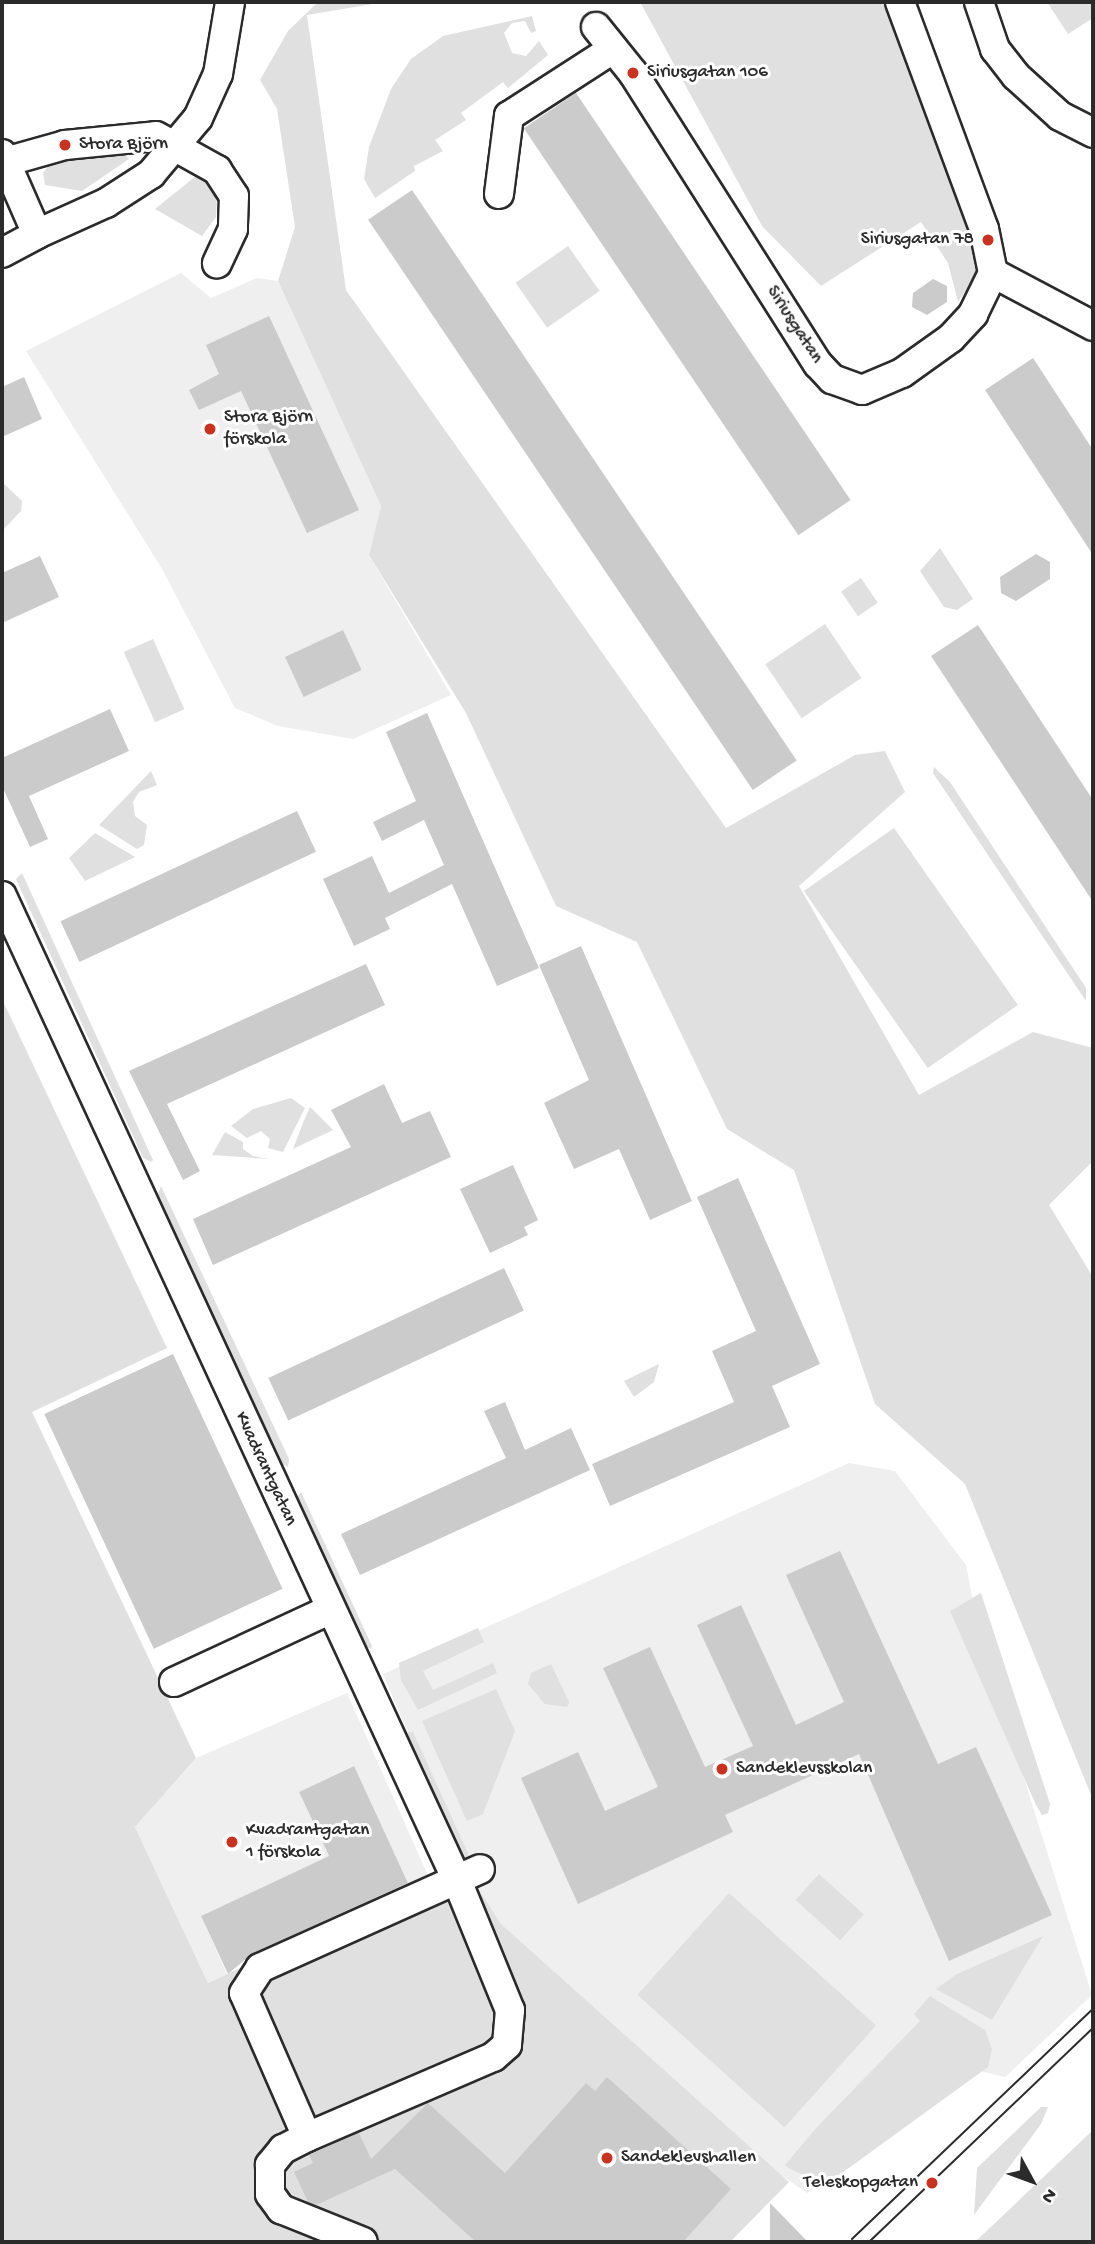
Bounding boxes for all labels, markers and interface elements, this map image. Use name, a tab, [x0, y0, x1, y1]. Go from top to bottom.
place label: Siriusgatan 106	[647, 62, 768, 84]
marker: Siriusgatan 106	[625, 65, 641, 81]
place label: Stora Björn	[79, 134, 168, 156]
marker: Stora Björn	[57, 137, 73, 153]
place label: Siriusgatan 78	[861, 229, 974, 251]
marker: Siriusgatan 78	[980, 232, 996, 248]
street label: Siriusgatan	[760, 282, 828, 368]
place label: Stora Björn förskola	[224, 407, 313, 451]
marker: Stora Björn förskola	[202, 421, 218, 437]
street label: Kvadrantgatan	[229, 1408, 301, 1530]
place label: Sandeklevsskolan	[736, 1758, 872, 1780]
marker: Sandeklevsskolan	[714, 1761, 730, 1777]
place label: Kvadrantgatan 1 förskola	[246, 1820, 369, 1864]
marker: Kvadrantgatan 1 förskola	[224, 1834, 240, 1850]
north arrow	[997, 2146, 1067, 2216]
place label: Sandeklevshallen	[621, 2147, 756, 2169]
marker: Sandeklevshallen	[599, 2150, 615, 2166]
place label: Teleskopgatan	[804, 2172, 918, 2194]
marker: Teleskopgatan	[924, 2175, 940, 2191]
text: N	[1035, 2183, 1061, 2207]

